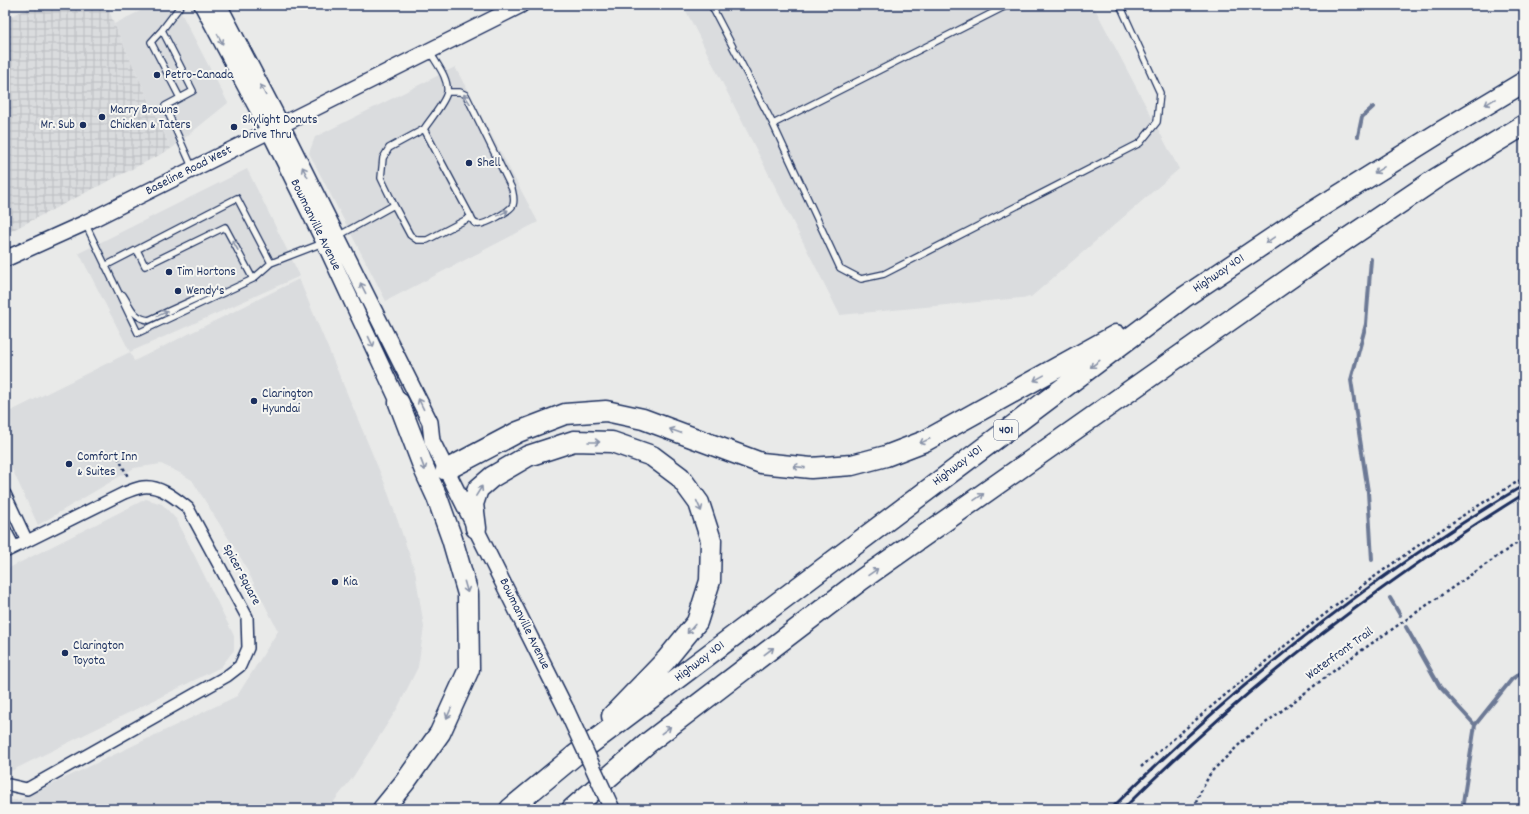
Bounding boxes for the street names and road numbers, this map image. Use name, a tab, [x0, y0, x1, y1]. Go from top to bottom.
street label: Baseline Road West	[143, 141, 236, 201]
street label: Bowmanville Avenue	[285, 176, 345, 274]
street label: Highway 401	[1189, 250, 1249, 298]
road number: 401	[994, 420, 1018, 440]
street label: Highway 401	[929, 441, 987, 491]
street label: Spicer Square	[217, 541, 265, 609]
street label: Bowmanville Avenue	[494, 575, 554, 673]
street label: Waterfront Trail	[1302, 623, 1378, 685]
street label: Highway 401	[671, 637, 729, 687]

